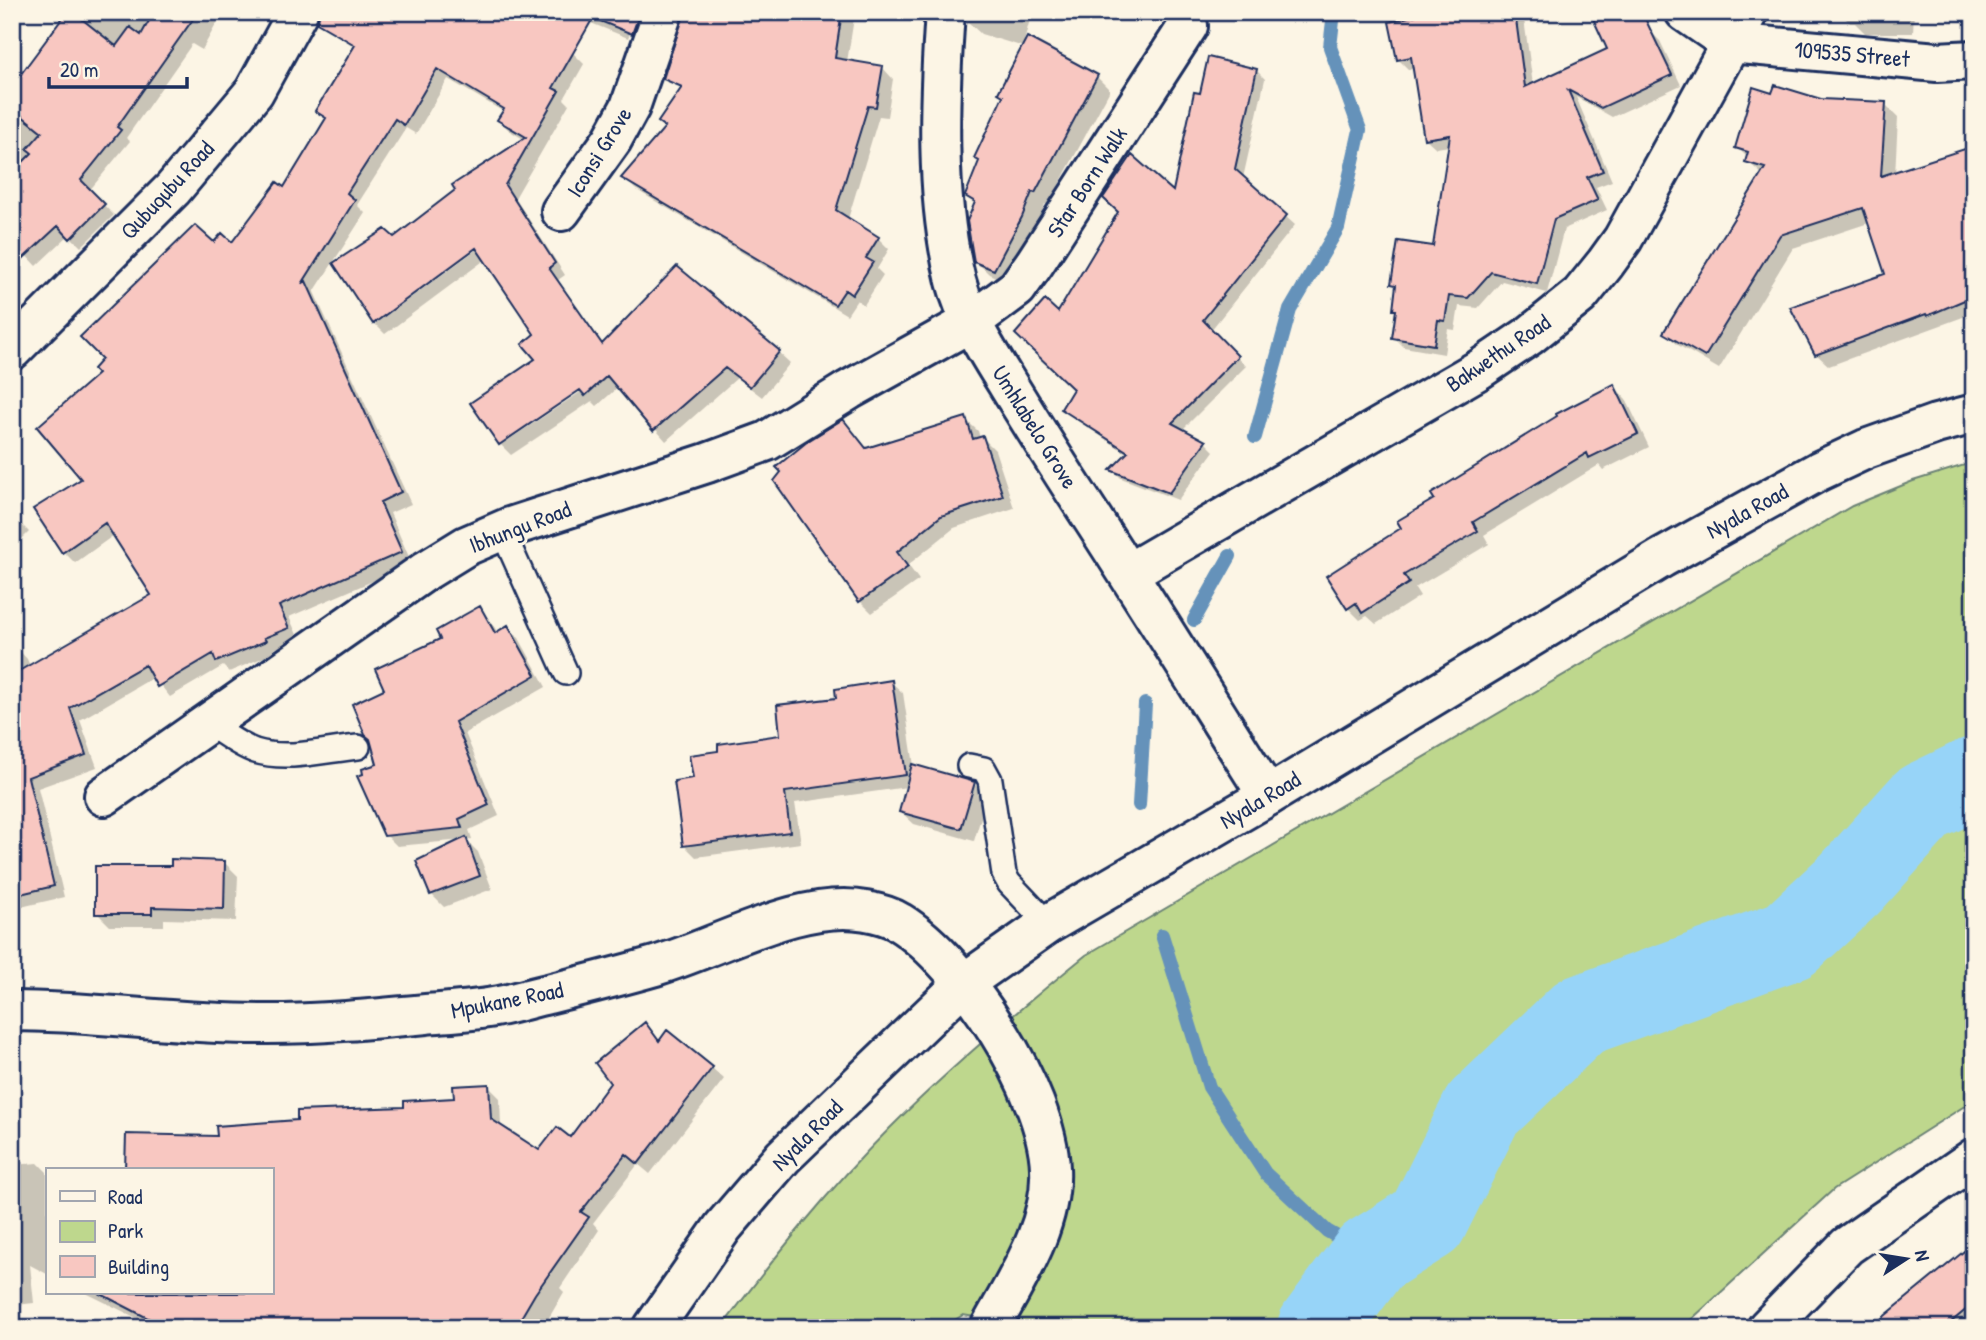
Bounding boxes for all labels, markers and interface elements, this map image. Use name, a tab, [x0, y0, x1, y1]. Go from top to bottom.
street label: 109535 Street	[1793, 33, 1912, 74]
scale bar	[49, 46, 187, 90]
text: 20 m	[60, 55, 98, 84]
street label: Iconsi Grove	[559, 101, 638, 203]
street label: Star Born Walk	[1039, 120, 1134, 243]
street label: Qubuqubu Road	[113, 134, 220, 246]
street label: Bakwethu Road	[1439, 306, 1556, 399]
street label: Umhlabelo Grove	[985, 359, 1086, 494]
street label: Nyala Road	[1700, 475, 1793, 546]
street label: Ibhungu Road	[465, 493, 575, 560]
street label: Nyala Road	[1214, 763, 1306, 836]
street label: Mpukane Road	[448, 973, 566, 1026]
street label: Nyala Road	[764, 1092, 849, 1177]
legend	[46, 1168, 273, 1294]
text: Road	[108, 1182, 142, 1211]
text: Park	[108, 1216, 143, 1245]
north arrow	[1870, 1224, 1940, 1294]
text: N	[1909, 1248, 1936, 1263]
text: Building	[108, 1252, 169, 1281]

